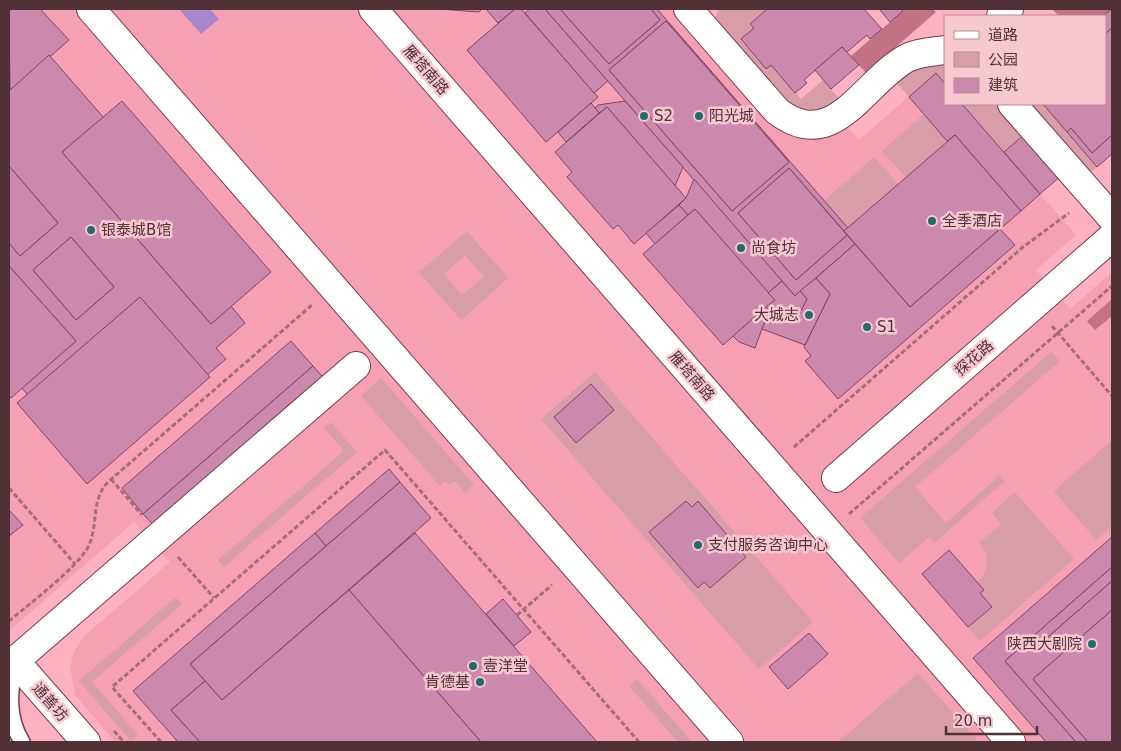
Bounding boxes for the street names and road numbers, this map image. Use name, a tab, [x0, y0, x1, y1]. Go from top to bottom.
street label: 雁塔南路	[400, 41, 452, 99]
street label: 探花路	[951, 336, 997, 380]
street label: 雁塔南路	[666, 347, 718, 405]
street label: 通善坊	[28, 679, 72, 725]

